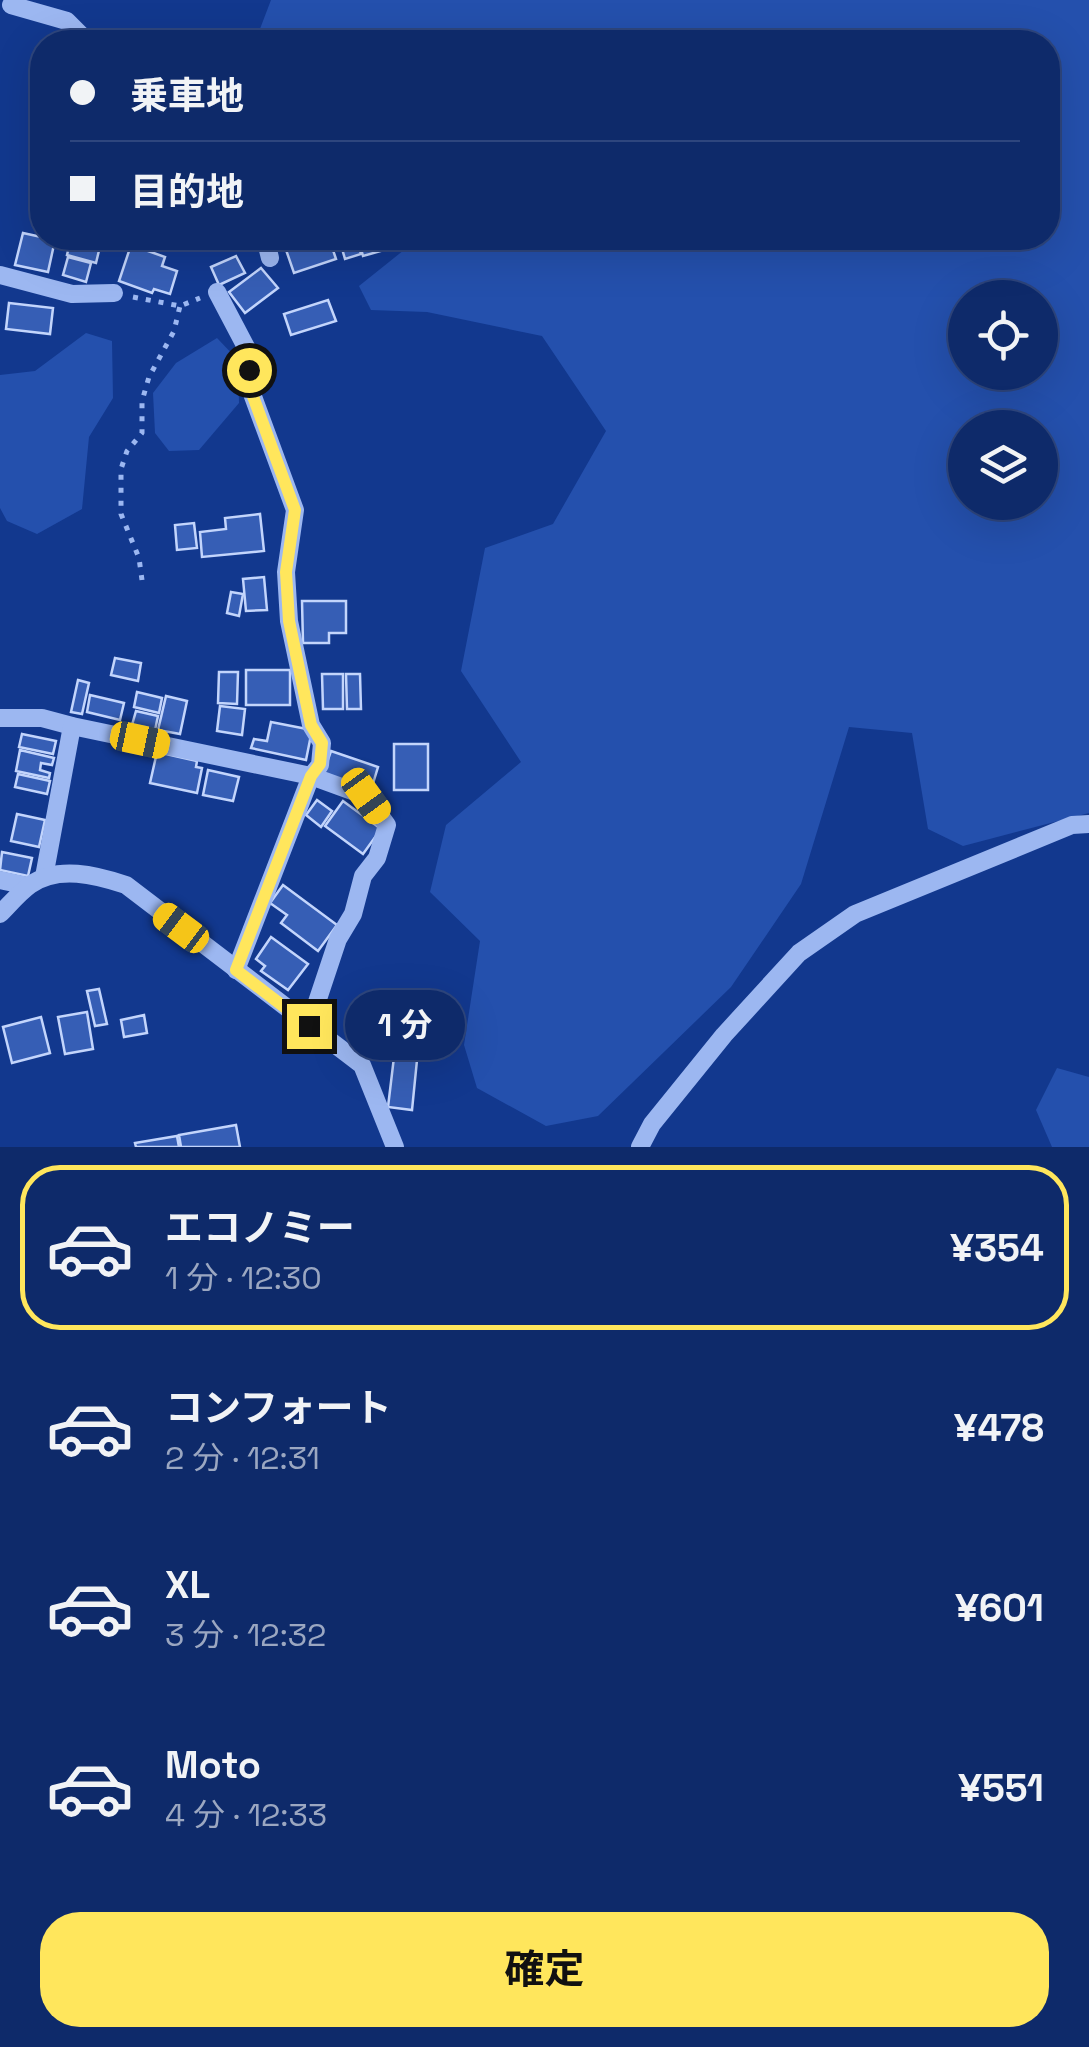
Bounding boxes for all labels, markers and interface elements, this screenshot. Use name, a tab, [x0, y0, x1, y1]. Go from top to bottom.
text: 乗車地	[130, 72, 244, 120]
text: 目的地	[130, 168, 244, 216]
map controls	[948, 280, 1058, 520]
button: locate	[948, 280, 1058, 390]
route start	[227, 348, 272, 393]
button: layers	[948, 410, 1058, 520]
car	[108, 719, 172, 761]
car	[336, 763, 396, 829]
car	[148, 898, 214, 958]
callout: 1 分	[344, 991, 464, 1061]
route end	[287, 1004, 332, 1049]
text: 1 分	[378, 1005, 432, 1045]
icon: car	[45, 1203, 135, 1293]
text: エコノミー	[165, 1204, 355, 1252]
text: ¥354	[950, 1224, 1044, 1272]
text: 1 分 · 12:30	[165, 1258, 322, 1298]
icon: car	[45, 1383, 135, 1473]
text: コンフォート	[165, 1384, 392, 1432]
text: ¥478	[954, 1404, 1044, 1452]
text: 2 分 · 12:31	[165, 1438, 320, 1478]
text: XL	[165, 1561, 210, 1609]
icon: car	[45, 1563, 135, 1653]
text: ¥601	[955, 1584, 1044, 1632]
text: 3 分 · 12:32	[165, 1615, 326, 1655]
text: Moto	[165, 1741, 261, 1789]
icon: car	[45, 1743, 135, 1833]
text: ¥551	[958, 1764, 1044, 1812]
text: 4 分 · 12:33	[165, 1795, 327, 1835]
button: 確定	[40, 1912, 1049, 2027]

